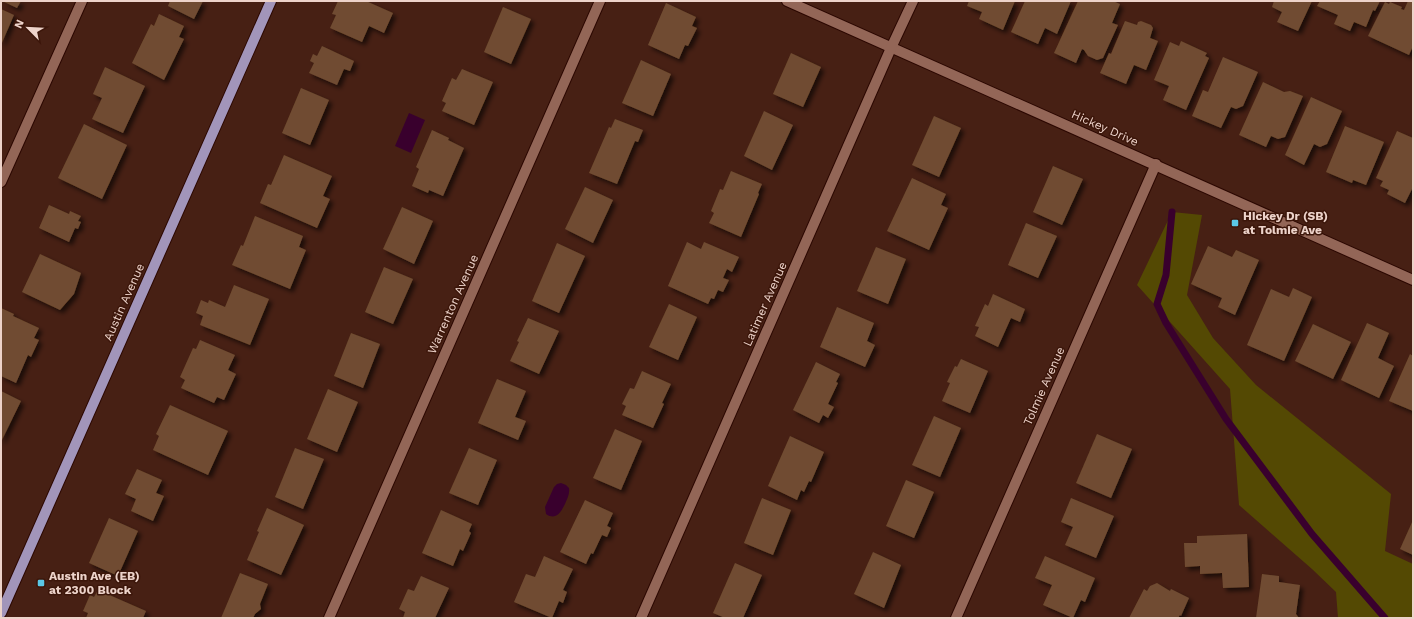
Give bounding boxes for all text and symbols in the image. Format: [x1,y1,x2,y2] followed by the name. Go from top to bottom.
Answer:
[8,8,48,48] north arrow
[12,18,27,31] text: N
[1069,107,1141,149] street label: Hickey Drive
[1243,209,1328,237] place label: Hickey Dr (SB) at Tolmie Ave
[1230,218,1240,228] marker: Hickey Dr (SB) at Tolmie Ave
[425,252,481,356] street label: Warrenton Avenue
[740,260,790,348] street label: Latimer Avenue
[101,261,147,343] street label: Austin Avenue
[1020,345,1068,427] street label: Tolmie Avenue
[49,569,140,597] place label: Austin Ave (EB) at 2300 Block
[36,578,46,588] marker: Austin Ave (EB) at 2300 Block

